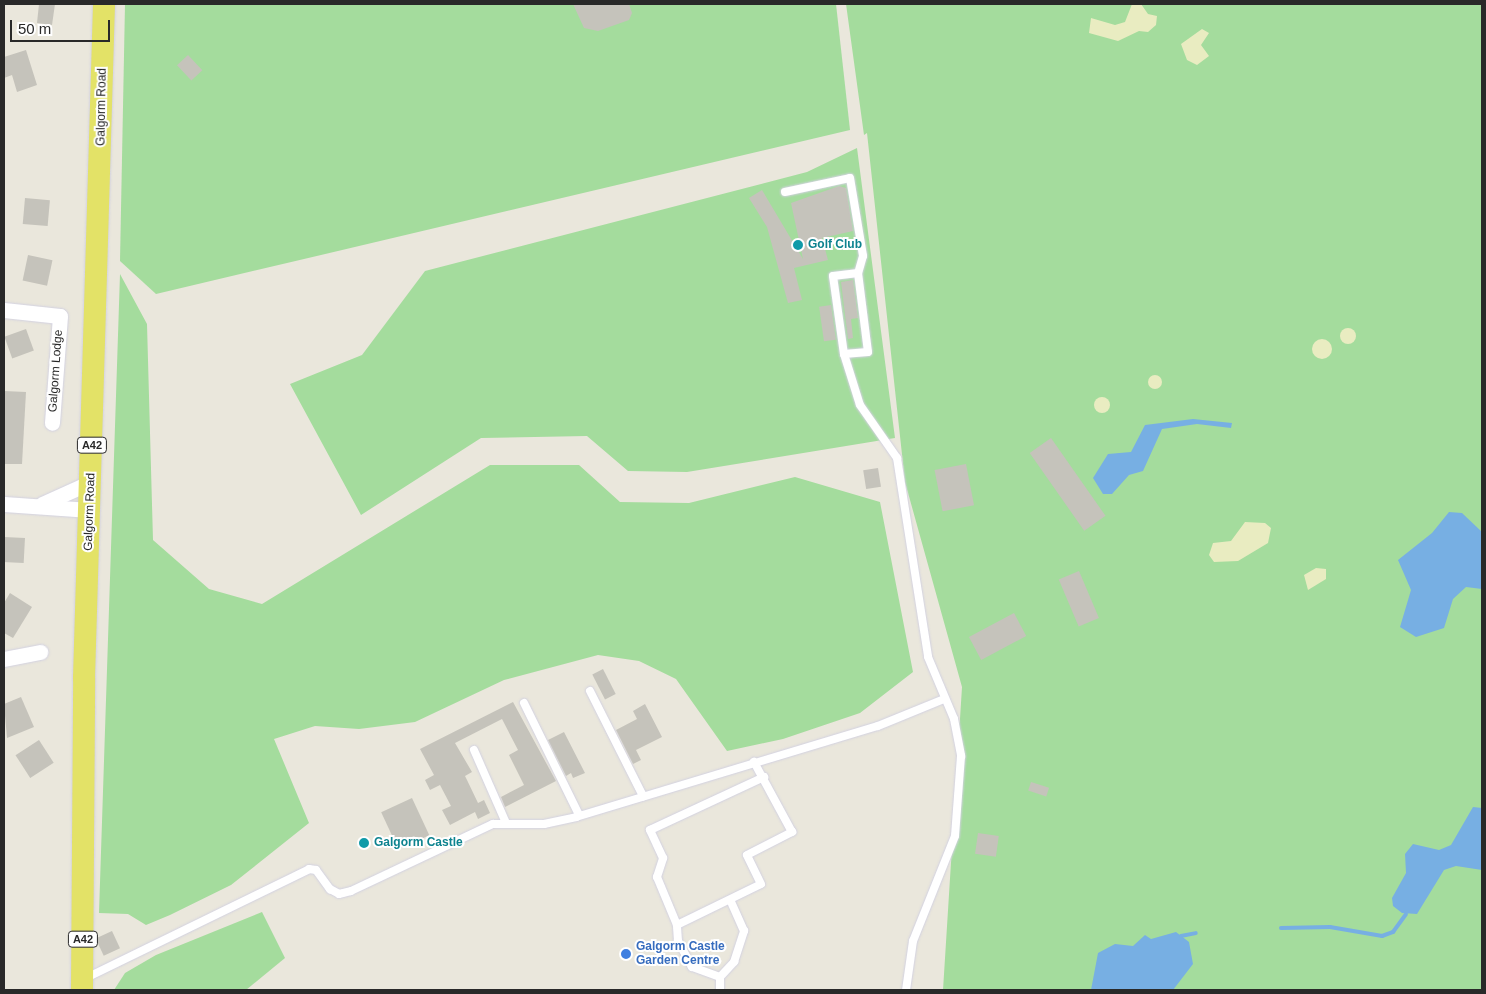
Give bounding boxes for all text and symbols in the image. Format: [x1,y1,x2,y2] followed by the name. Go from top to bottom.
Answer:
[12,10,112,42] scale bar
[18,20,51,37] text: 50 m
[94,68,110,146] street label: Galgorm Road
[808,238,862,252] place label: Golf Club
[792,239,804,251] marker: Golf Club
[46,329,66,413] street label: Galgorm Lodge
[76,436,108,454] road number: A42
[81,473,99,551] street label: Galgorm Road
[374,836,463,850] place label: Galgorm Castle
[358,837,370,849] marker: Galgorm Castle
[67,931,99,948] road number: A42
[636,940,725,968] place label: Galgorm Castle Garden Centre
[620,948,632,960] marker: Galgorm Castle Garden Centre

